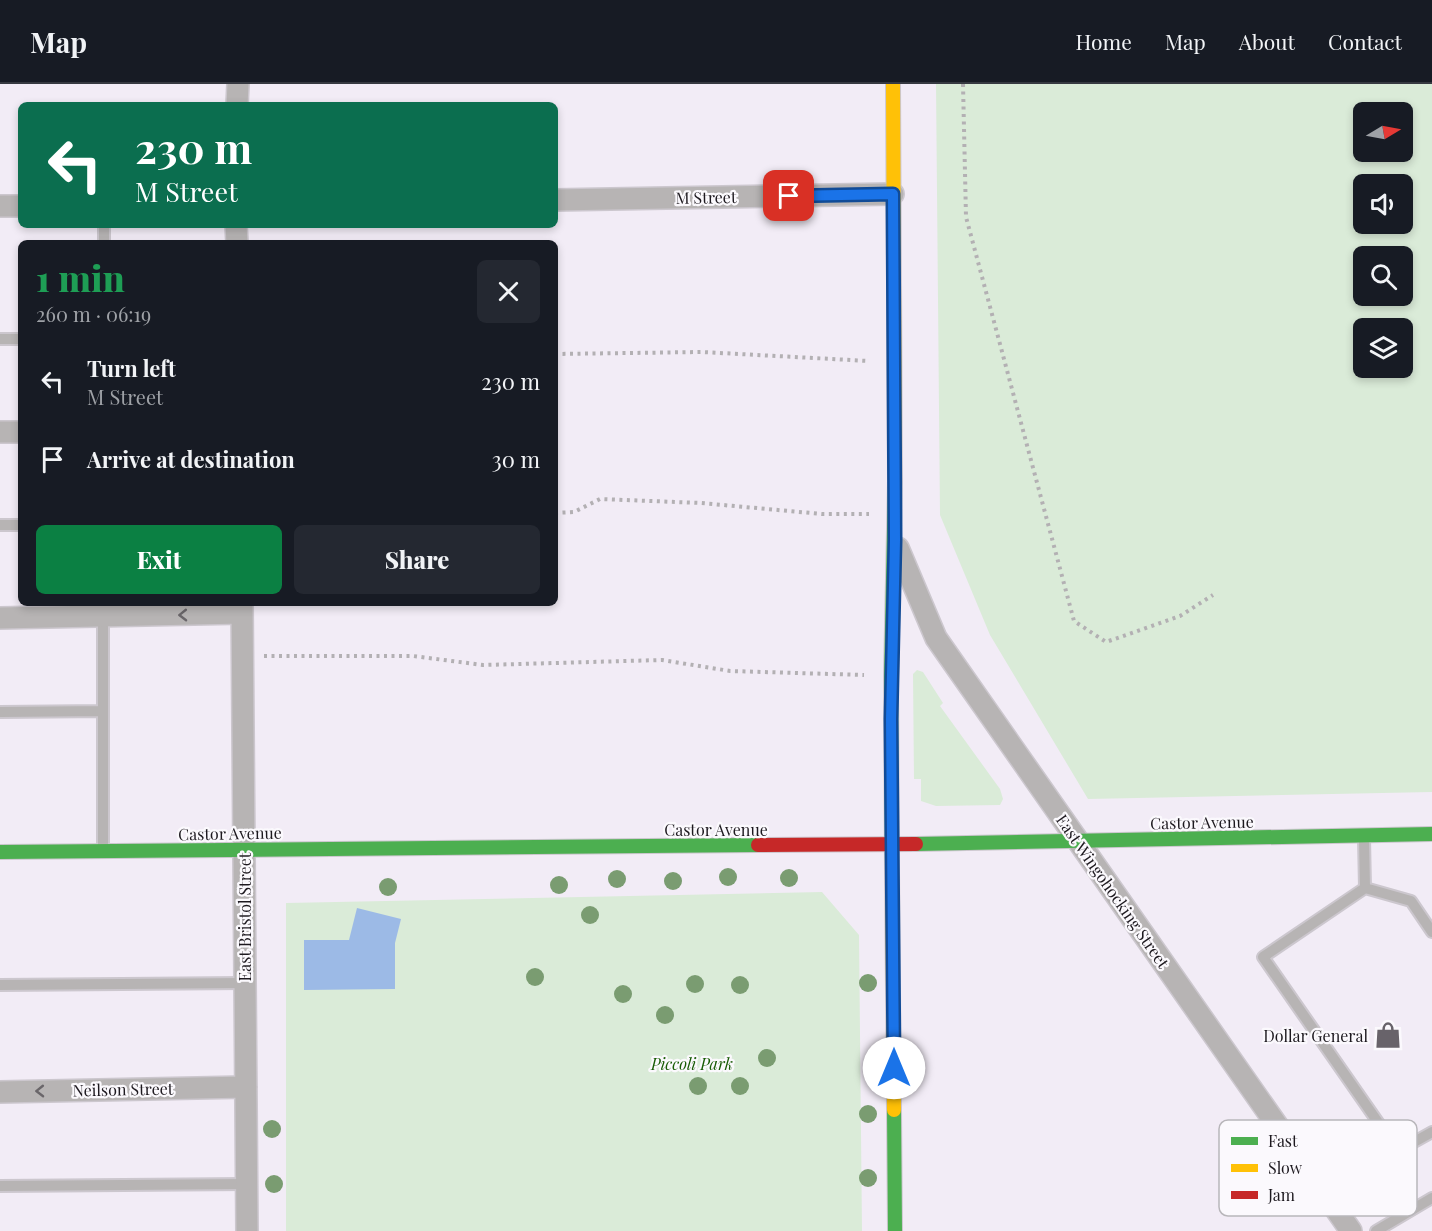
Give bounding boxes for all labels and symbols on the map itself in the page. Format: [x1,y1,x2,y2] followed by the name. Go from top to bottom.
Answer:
[1353,102,1413,162] north arrow
[763,170,814,221] pin
[675,186,737,208] street label: M Street
[179,608,188,621] one-way arrow
[1052,810,1174,972] street label: East Wingohocking Street
[1150,811,1254,833] street label: Castor Avenue
[664,819,768,840] street label: Castor Avenue
[178,822,282,844] street label: Castor Avenue
[234,852,255,981] street label: East Bristol Street
[1373,1020,1403,1050] shop icon: Dollar General
[1263,1025,1368,1046] place label: Dollar General
[862,1036,926,1100] position arrow
[650,1053,733,1074] park label: Piccoli Park
[72,1078,174,1100] street label: Neilson Street
[36,1085,45,1097] one-way arrow
[1219,1120,1417,1216] legend
[1268,1130,1298,1151] text: Fast
[1268,1157,1303,1178] text: Slow
[1267,1184,1295,1205] text: Jam

